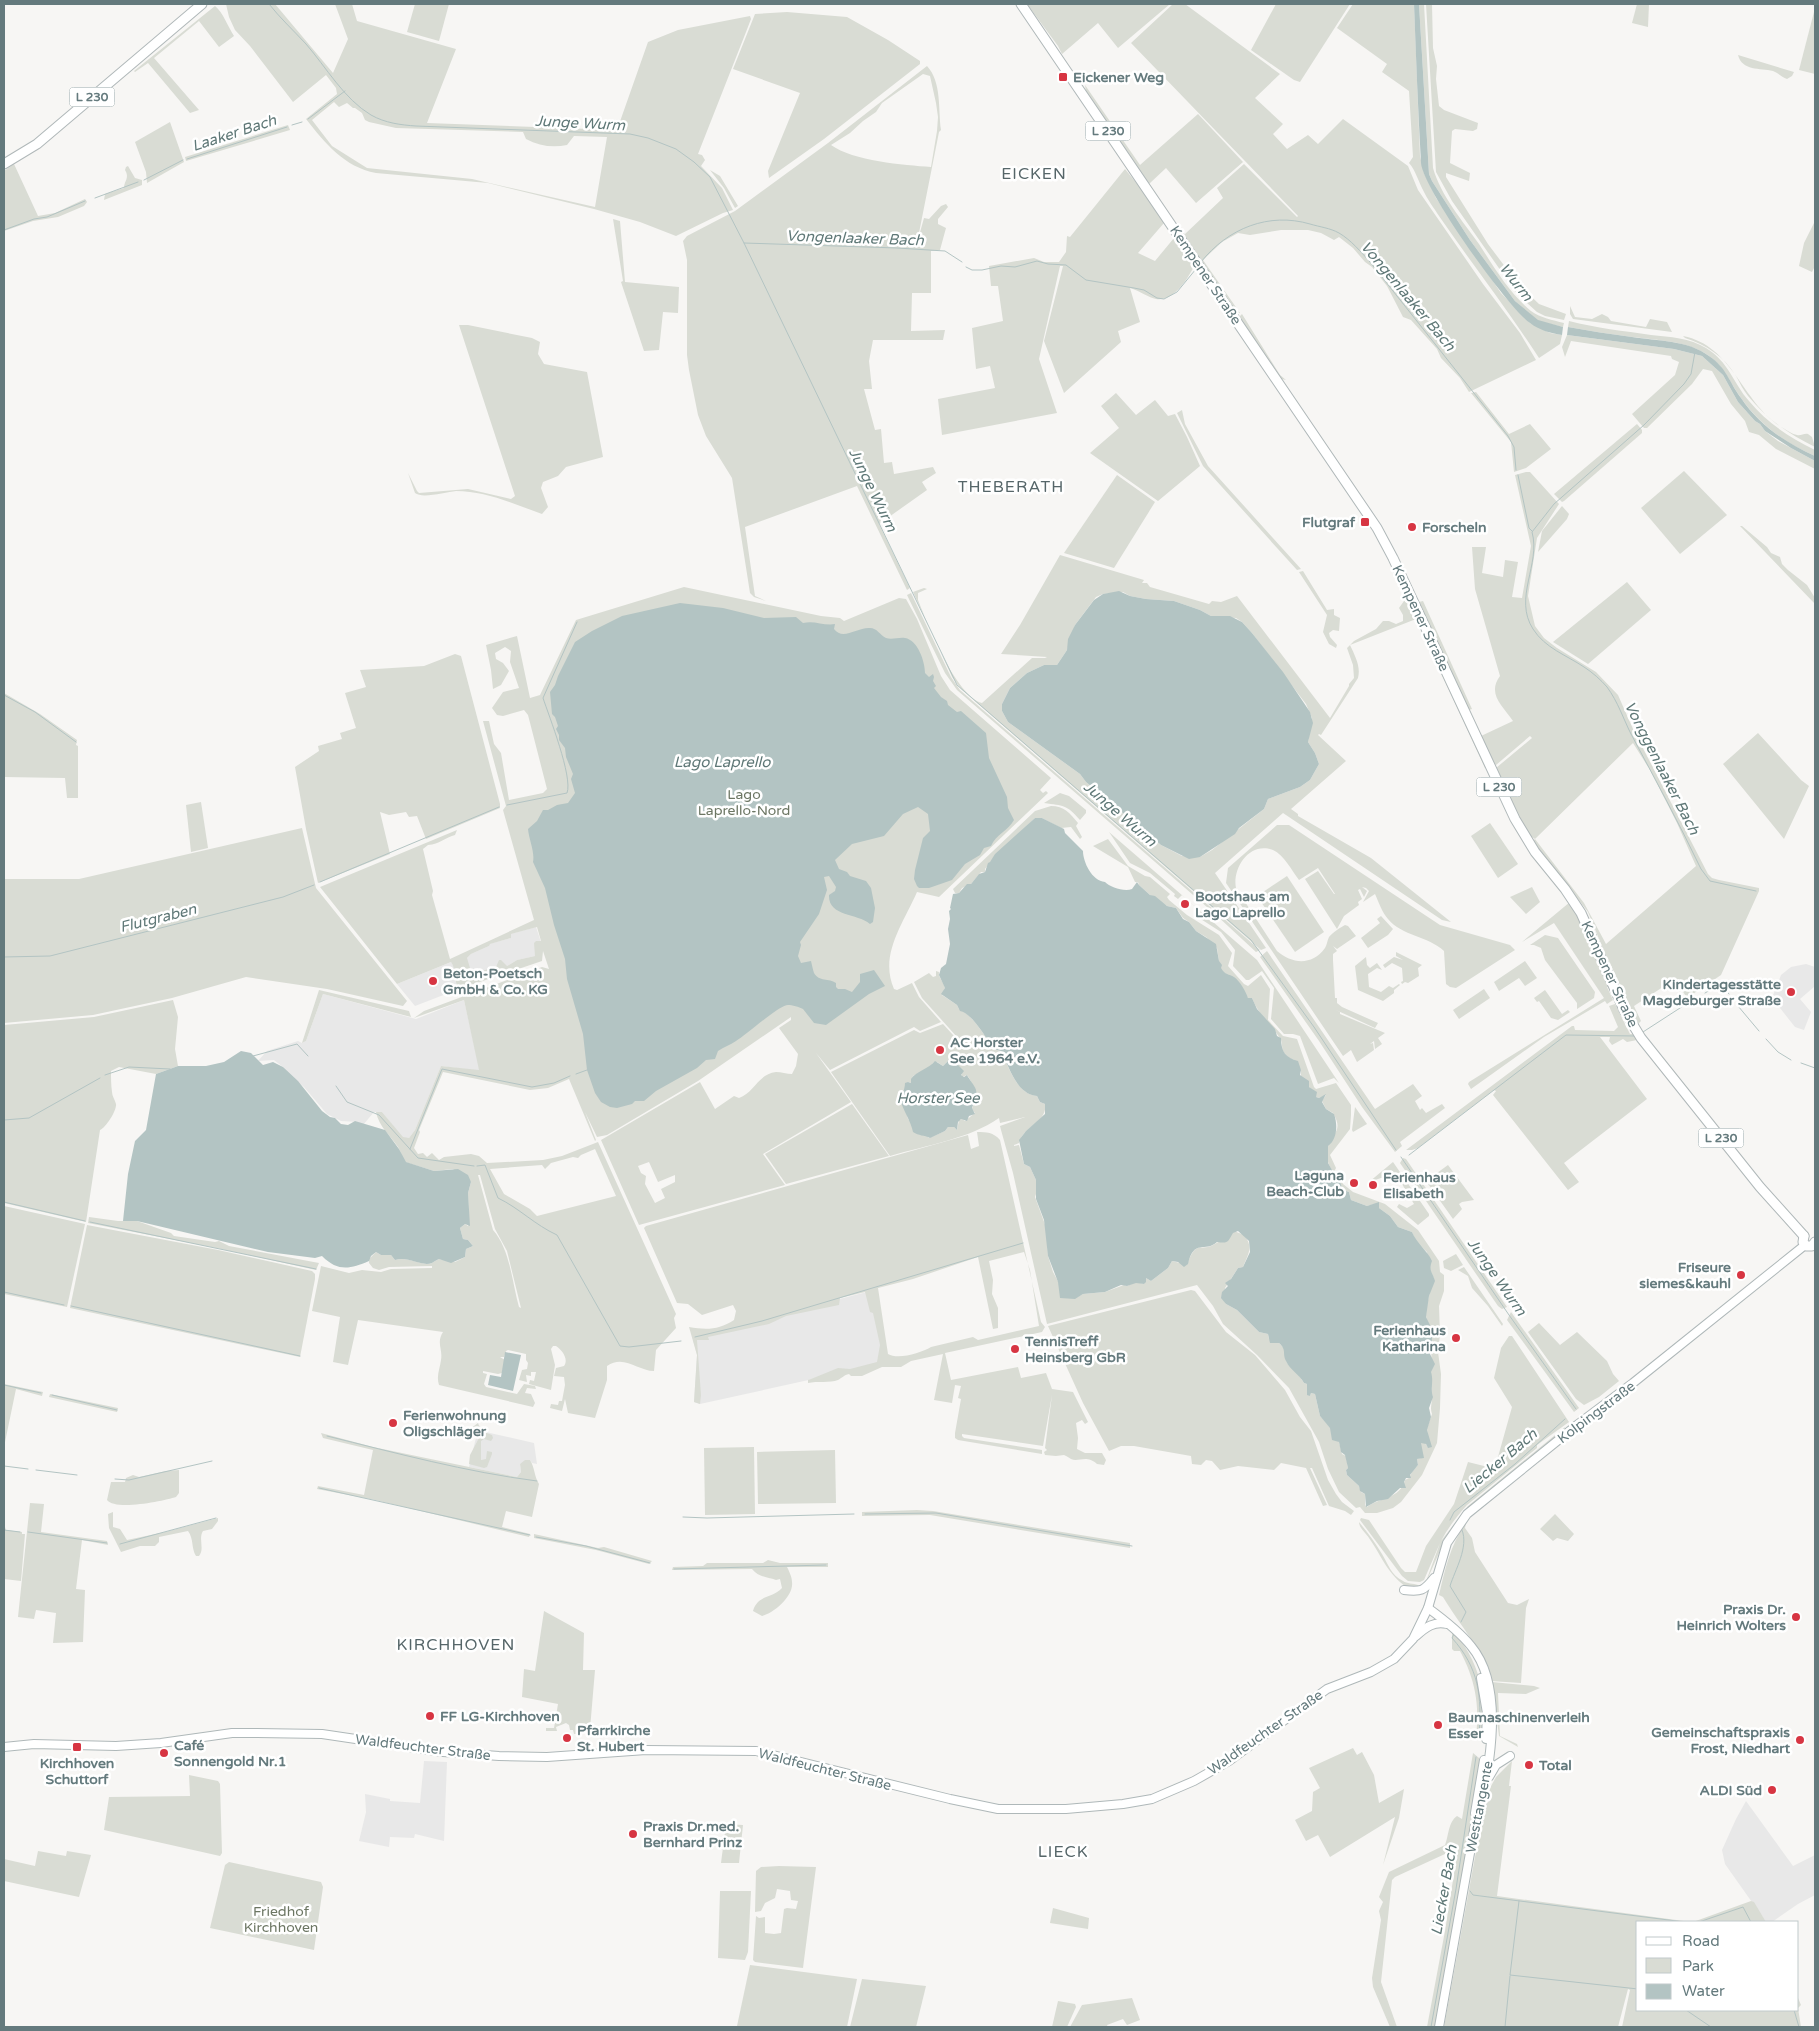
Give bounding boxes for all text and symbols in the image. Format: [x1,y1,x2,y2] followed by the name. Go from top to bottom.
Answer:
[1073,69,1164,86] place label: Eickener Weg
[1057,71,1069,83] marker: Eickener Weg
[70,88,114,106] road number: L 230
[190,111,279,155] water label: Laaker Bach
[534,112,627,134] water label: Junge Wurm
[1086,122,1130,140] road number: L 230
[1001,164,1067,184] district label: EICKEN
[1166,223,1245,328] street label: Kempener Straße
[786,227,925,249] water label: Vongenlaaker Bach
[1357,237,1460,355] water label: Vongenlaaker Bach
[1496,259,1537,306] water label: Wurm
[845,445,901,536] water label: Junge Wurm
[958,477,1064,497] district label: THEBERATH
[1302,514,1356,531] place label: Flutgraf
[1359,516,1371,528] marker: Flutgraf
[1422,519,1486,536] place label: Forscheln
[1406,521,1418,533] marker: Forscheln
[1388,562,1453,674] street label: Kempener Straße
[1621,698,1704,838] water label: Vonggenlaaker Bach
[674,753,771,771] water label: Lago Laprello
[1080,778,1161,851] water label: Junge Wurm
[1476,778,1522,796] road number: L 230
[698,786,790,819] park label: Lago Laprello-Nord
[1195,888,1290,921] place label: Bootshaus am Lago Laprello
[1179,898,1191,910] marker: Bootshaus am Lago Laprello
[118,900,199,936] water label: Flutgraben
[1577,918,1642,1030] street label: Kempener Straße
[443,965,548,998] place label: Beton-Poetsch GmbH & Co. KG
[427,975,439,987] marker: Beton-Poetsch GmbH & Co. KG
[1642,976,1781,1009] place label: Kindertagesstätte Magdeburger Straße
[1785,986,1797,998] marker: Kindertagesstätte Magdeburger Straße
[950,1034,1040,1067] place label: AC Horster See 1964 e.V.
[934,1044,946,1056] marker: AC Horster See 1964 e.V.
[896,1089,981,1107] water label: Horster See
[1698,1128,1744,1148] road number: L 230
[1266,1167,1344,1200] place label: Laguna Beach-Club
[1383,1169,1456,1202] place label: Ferienhaus Elisabeth
[1348,1177,1360,1189] marker: Laguna Beach-Club
[1367,1179,1379,1191] marker: Ferienhaus Elisabeth
[1464,1235,1531,1320] water label: Junge Wurm
[1639,1259,1731,1292] place label: Friseure siemes&kauhl
[1735,1269,1747,1281] marker: Friseure siemes&kauhl
[1373,1322,1446,1355] place label: Ferienhaus Katharina
[1450,1332,1462,1344] marker: Ferienhaus Katharina
[1024,1333,1126,1366] place label: TennisTreff Heinsberg GbR
[1009,1343,1021,1355] marker: TennisTreff Heinsberg GbR
[1554,1378,1639,1447] street label: Kolpingstraße
[403,1407,507,1440] place label: Ferienwohnung Oligschläger
[387,1417,399,1429] marker: Ferienwohnung Oligschläger
[1459,1424,1541,1497] water label: Liecker Bach
[1676,1601,1786,1634] place label: Praxis Dr. Heinrich Wolters
[1790,1611,1802,1623] marker: Praxis Dr. Heinrich Wolters
[397,1635,515,1655] district label: KIRCHHOVEN
[1205,1686,1326,1779] street label: Waldfeuchter Straße
[440,1708,560,1725] place label: FF LG-Kirchhoven
[1448,1709,1590,1742] place label: Baumaschinenverleih Esser
[424,1710,436,1722] marker: FF LG-Kirchhoven
[1432,1719,1444,1731] marker: Baumaschinenverleih Esser
[577,1722,650,1755] place label: Pfarrkirche St. Hubert
[1651,1724,1791,1757] place label: Gemeinschaftspraxis Frost, Niedhart
[354,1731,492,1764] street label: Waldfeuchter Straße
[561,1732,573,1744] marker: Pfarrkirche St. Hubert
[1794,1734,1806,1746] marker: Gemeinschaftspraxis Frost, Niedhart
[174,1737,286,1770] place label: Café Sonnengold Nr.1
[71,1741,83,1753] marker: Kirchhoven Schuttorf
[757,1745,893,1794] street label: Waldfeuchter Straße
[158,1747,170,1759] marker: Café Sonnengold Nr.1
[40,1755,114,1788] place label: Kirchhoven Schuttorf
[1538,1757,1572,1774] place label: Total
[1523,1759,1535,1771] marker: Total
[1462,1760,1497,1855] street label: Westtangente
[1699,1782,1762,1799] place label: ALDI Süd
[1766,1784,1778,1796] marker: ALDI Süd
[643,1818,742,1851] place label: Praxis Dr.med. Bernhard Prinz
[627,1828,639,1840] marker: Praxis Dr.med. Bernhard Prinz
[1038,1842,1088,1862] district label: LIECK
[1427,1843,1461,1936] water label: Liecker Bach
[244,1903,318,1936] park label: Friedhof Kirchhoven
[1636,1921,1799,2011] legend
[1682,1932,1720,1950] text: Road
[1682,1957,1714,1975] text: Park
[1682,1982,1725,2000] text: Water

